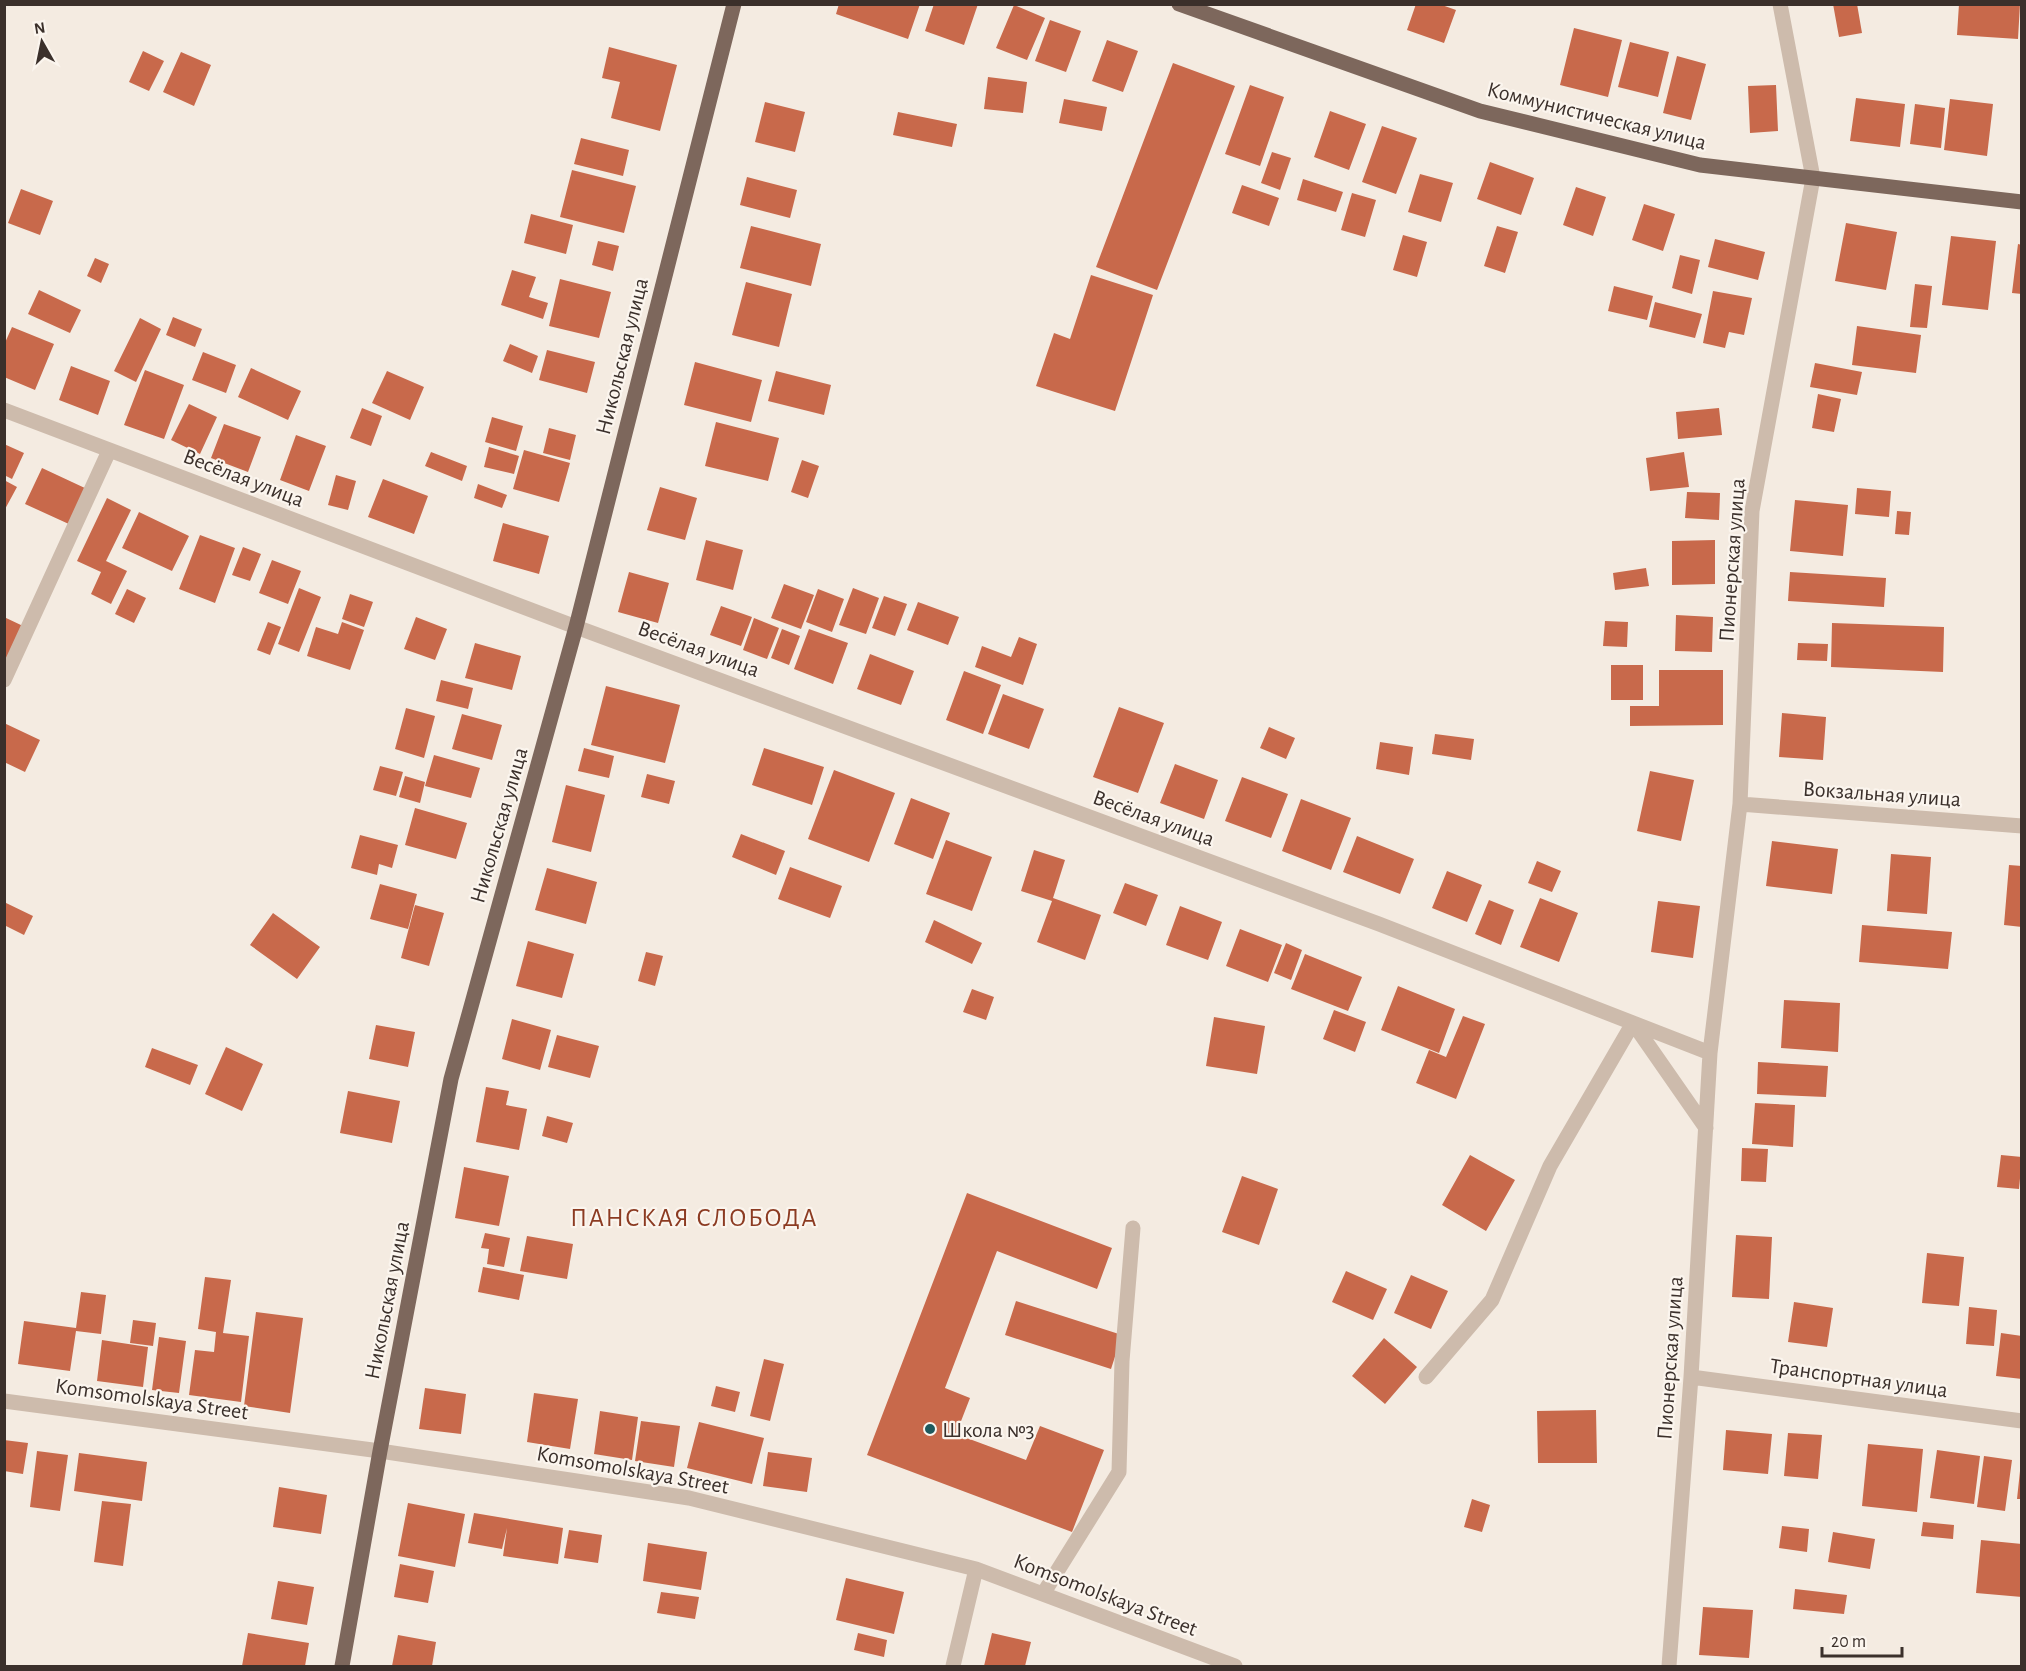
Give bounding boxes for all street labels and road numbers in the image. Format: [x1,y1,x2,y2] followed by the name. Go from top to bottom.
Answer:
[1485,78,1709,154] street label: Коммунистическая улица
[592,276,652,437] street label: Никольская улица
[180,445,307,511] street label: Весёлая улица
[1715,478,1749,643] street label: Пионерская улица
[635,617,762,681] street label: Весёлая улица
[466,745,532,906] street label: Никольская улица
[1802,777,1962,811] street label: Вокзальная улица
[1090,786,1217,850] street label: Весёлая улица
[361,1219,413,1381] street label: Никольская улица
[1653,1276,1687,1441] street label: Пионерская улица
[1769,1355,1949,1401] street label: Транспортная улица
[54,1375,250,1423] street label: Komsomolskaya Street
[535,1442,731,1498] street label: Komsomolskaya Street
[1011,1550,1200,1640] street label: Komsomolskaya Street

